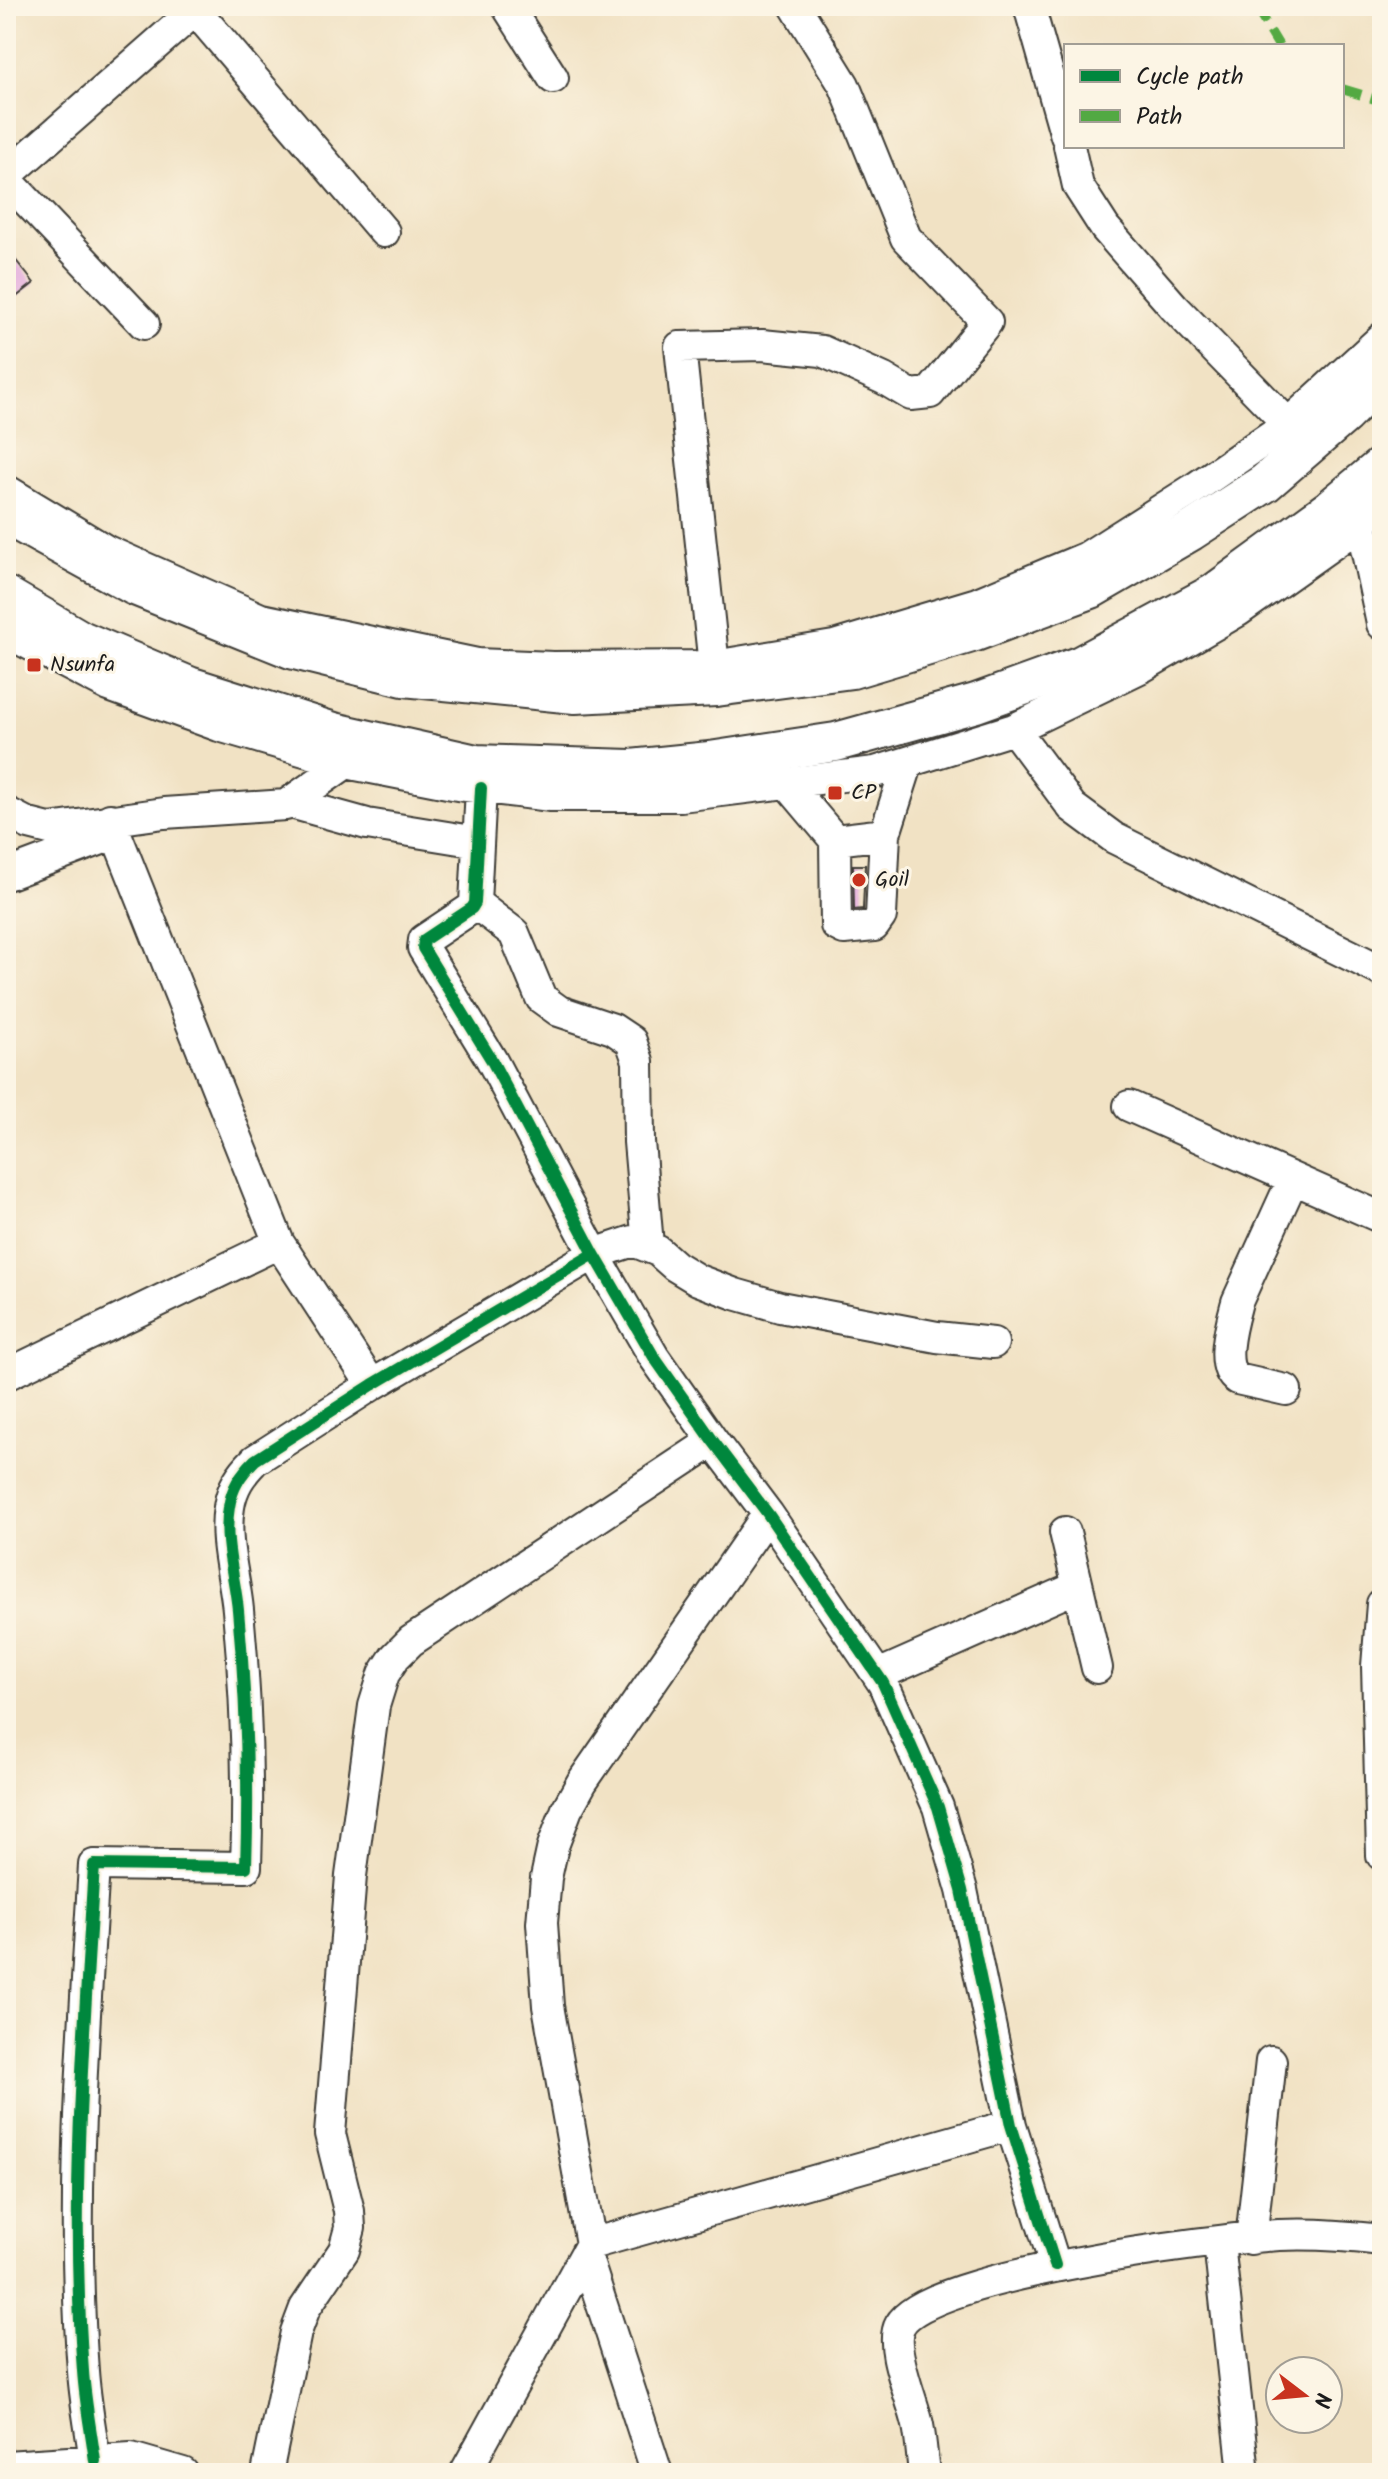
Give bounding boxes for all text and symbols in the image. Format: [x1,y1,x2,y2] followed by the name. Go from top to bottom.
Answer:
[1064,44,1344,148] legend
[1136,58,1244,97] text: Cycle path
[1136,98,1182,137] text: Path
[50,648,115,683] place label: Nsunfa
[25,656,43,674] marker: Nsunfa
[851,776,877,811] place label: CP
[826,784,844,802] marker: CP
[875,863,910,898] place label: Goil
[850,871,868,889] marker: Goil
[1264,2355,1344,2435] north arrow
[1302,2388,1340,2411] text: N

